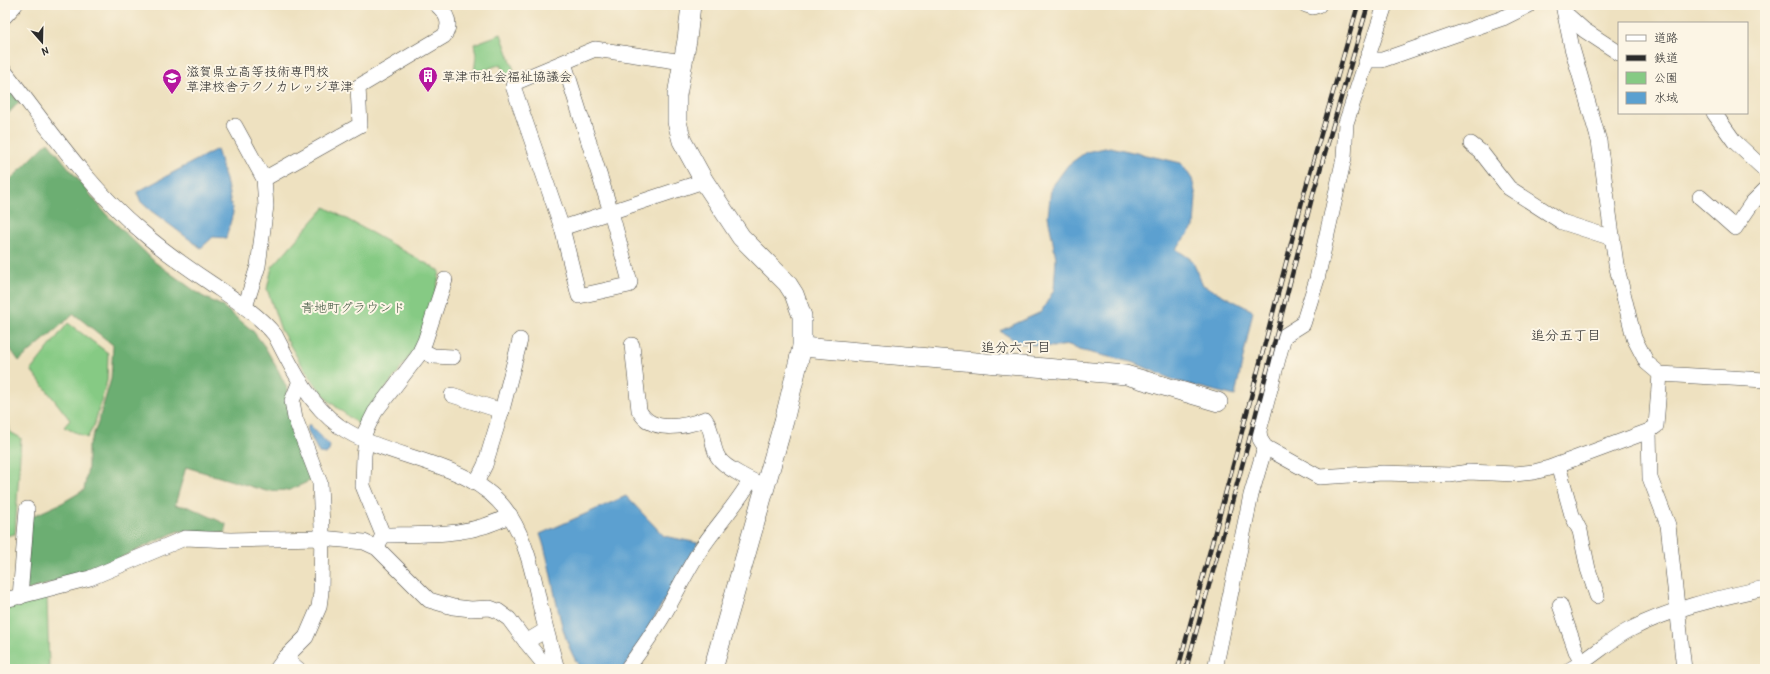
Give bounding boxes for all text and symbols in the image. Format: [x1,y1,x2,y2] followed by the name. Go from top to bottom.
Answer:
[22,22,62,62] north arrow
[1618,22,1748,114] legend
[1654,29,1678,46] text: 道路
[40,44,51,59] text: N
[1654,49,1678,66] text: 鉄道
[186,62,353,95] place label: 滋賀県立高等技術専門校 草津校舎テクノカレッジ草津
[417,65,439,93] building icon: 草津市社会福祉協議会
[161,67,183,95] school or university icon: 滋賀県立高等技術専門校 草津校舎テクノカレッジ草津
[442,67,572,85] place label: 草津市社会福祉協議会
[1654,69,1678,86] text: 公園
[1654,89,1678,106] text: 水域
[301,298,405,316] park label: 青地町グラウンド
[1531,325,1601,344] district label: 追分五丁目
[981,337,1051,356] district label: 追分六丁目

